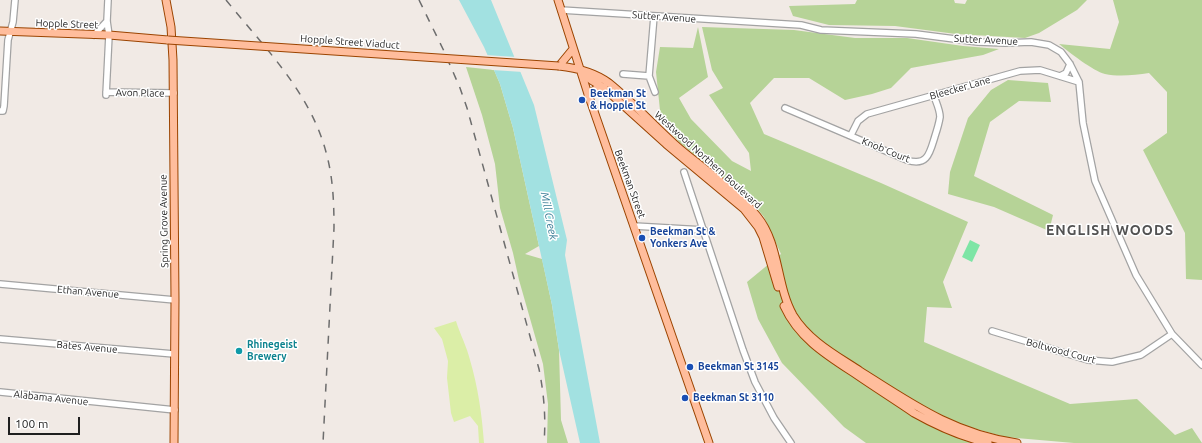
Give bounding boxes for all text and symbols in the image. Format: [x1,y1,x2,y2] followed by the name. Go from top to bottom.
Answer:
[632,9,696,25] street label: Sutter Avenue
[35,17,99,31] street label: Hopple Street
[954,32,1018,48] street label: Sutter Avenue
[300,33,400,51] street label: Hopple Street Viaduct
[928,74,992,102] street label: Bleecker Lane
[115,87,165,99] street label: Avon Place
[590,88,646,112] place label: Beekman St & Hopple St
[577,95,587,105] marker: Beekman St & Hopple St
[652,109,764,211] street label: Westwood Northern Boulevard
[860,135,912,165] street label: Knob Court
[612,148,648,220] street label: Beekman Street
[157,174,171,268] street label: Spring Grove Avenue
[538,191,560,241] water label: Mill Creek
[1046,222,1174,238] district label: ENGLISH WOODS
[650,226,715,250] place label: Beekman St & Yonkers Ave
[637,233,647,243] marker: Beekman St & Yonkers Ave
[57,283,119,301] street label: Ethan Avenue
[1025,336,1097,366] street label: Boltwood Court
[56,338,118,356] street label: Bates Avenue
[247,339,297,362] place label: Rhinegeist Brewery
[234,346,244,356] marker: Rhinegeist Brewery
[698,361,779,373] place label: Beekman St 3145
[685,362,695,372] marker: Beekman St 3145
[13,388,89,408] street label: Alabama Avenue
[693,392,774,404] place label: Beekman St 3110
[680,393,690,403] marker: Beekman St 3110
[10,409,82,435] scale bar
[15,417,48,430] text: 100 m

